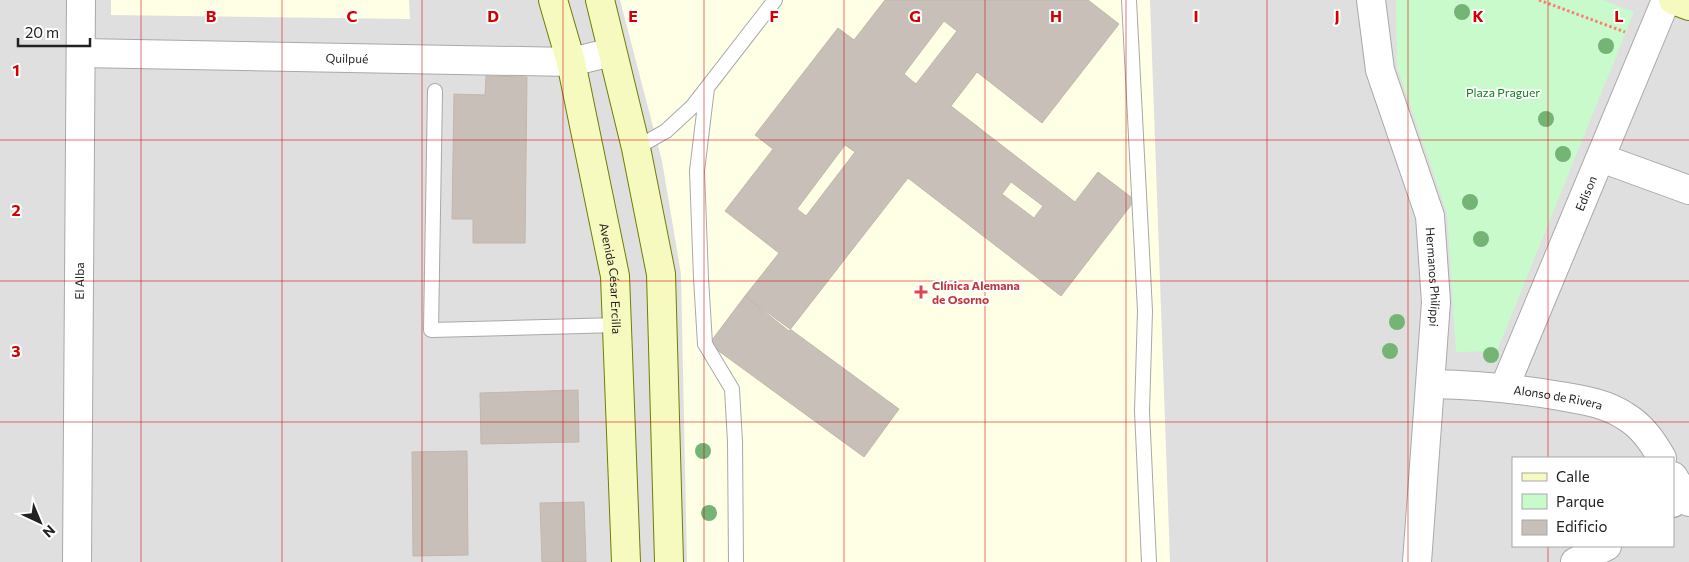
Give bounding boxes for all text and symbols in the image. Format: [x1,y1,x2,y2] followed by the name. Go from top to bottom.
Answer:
[206,6,217,25] text: B
[347,6,358,25] text: C
[487,6,499,25] text: D
[628,6,638,25] text: E
[769,6,779,25] text: F
[909,6,921,25] text: G
[1050,6,1062,25] text: H
[1193,6,1199,25] text: I
[1334,6,1340,25] text: J
[1472,6,1484,25] text: K
[1614,6,1624,25] text: L
[18,15,90,47] scale bar
[25,23,59,41] text: 20 m
[325,50,368,65] street label: Quilpué
[12,60,20,79] text: 1
[1466,85,1540,99] park label: Plaza Praguer
[1572,173,1599,213] street label: Edison
[11,200,21,219] text: 2
[597,222,624,334] street label: Avenida César Ercilla
[1424,227,1443,327] street label: Hermanos Philippi
[72,262,86,300] street label: El Alba
[932,278,1020,306] place label: Clínica Alemana de Osorno
[914,285,928,299] marker: Clínica Alemana de Osorno
[11,341,21,360] text: 3
[1513,382,1605,412] street label: Alonso de Rivera
[1512,457,1674,547] legend
[1556,467,1590,485] text: Calle
[1556,492,1604,510] text: Parque
[15,497,65,547] north arrow
[1556,517,1607,535] text: Edificio
[40,522,59,541] text: N

